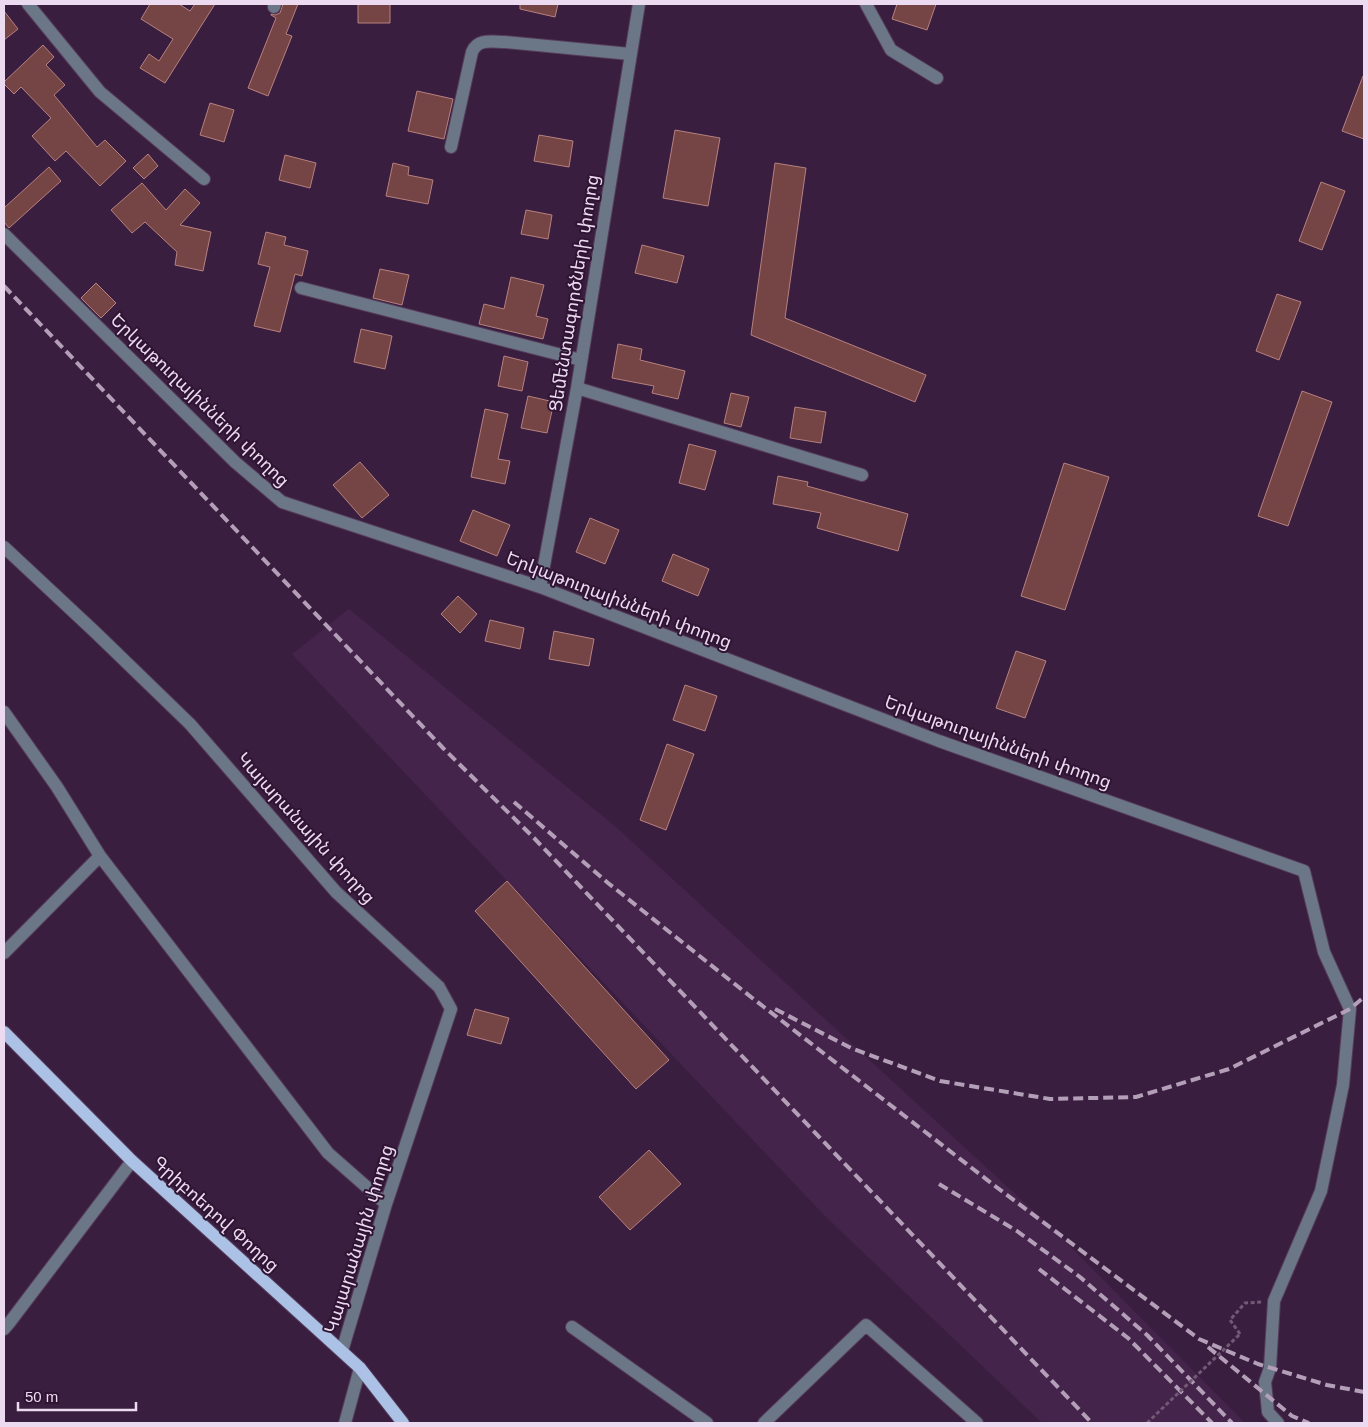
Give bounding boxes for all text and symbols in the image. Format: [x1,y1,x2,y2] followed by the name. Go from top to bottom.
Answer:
[545,173,603,413] street label: Ցեմենտագործների փողոց
[107,309,293,491] street label: Երկաթուղայինների փողոց
[503,548,735,652] street label: Երկաթուղայինների փողոց
[882,692,1114,792] street label: Երկաթուղայինների փողոց
[233,748,379,908] street label: Կայարանային փողոց
[321,1142,397,1336] street label: Կայարանային փողոց
[149,1152,283,1276] street label: Գրիբոեդով Փողոց
[18,1380,135,1412] scale bar
[25,1388,58,1405] text: 50 m

